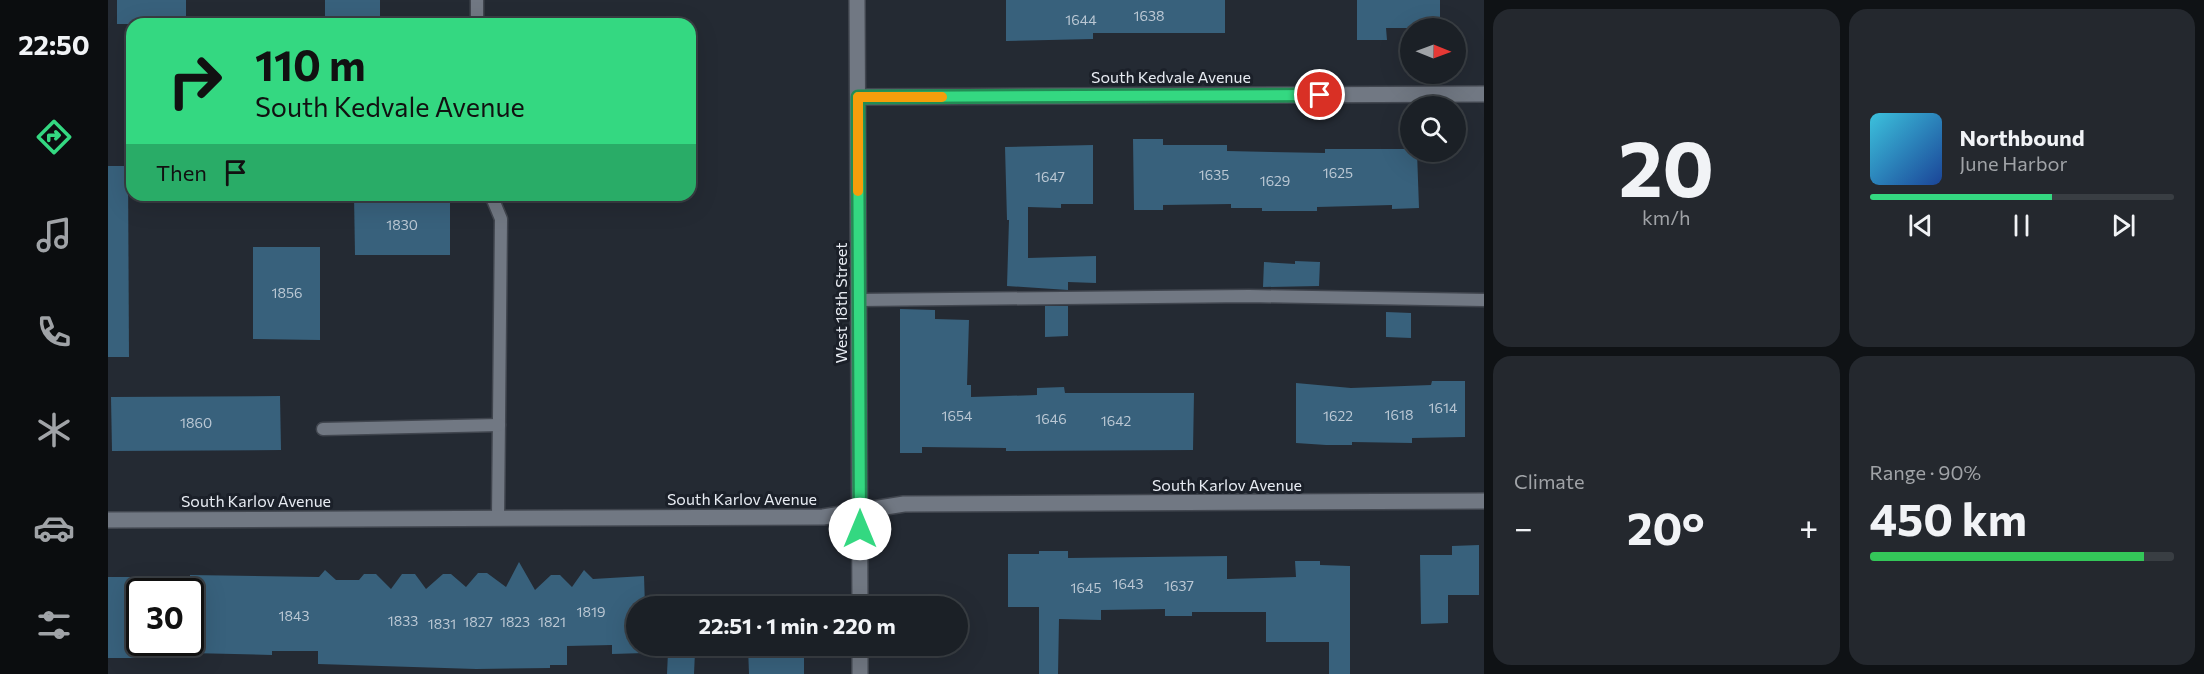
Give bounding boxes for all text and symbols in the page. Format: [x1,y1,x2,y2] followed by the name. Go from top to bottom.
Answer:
[1134,7,1164,24] house number: 1638
[1065,11,1097,28] house number: 1644
[1400,18,1466,84] north arrow
[1400,18,1466,162] map controls
[18,28,90,61] text: 22:50
[255,38,366,90] text: 110 m
[156,42,234,120] icon: right
[1091,67,1251,86] street label: South Kedvale Avenue
[1294,69,1345,120] pin
[1303,78,1336,111] icon: arrive
[255,90,525,123] text: South Kedvale Avenue
[1400,96,1466,162] button: search
[33,116,75,158] icon: directions
[1618,118,1714,213] text: 20
[1960,124,2085,151] text: Northbound
[1960,151,2068,175] text: June Harbor
[219,156,252,189] icon: arrive
[156,159,207,186] text: Then
[1323,164,1353,181] house number: 1625
[1199,166,1229,183] house number: 1635
[1035,168,1065,185] house number: 1647
[1260,172,1290,189] house number: 1629
[1642,205,1691,229] text: km/h
[1904,209,1937,242] icon: previous
[2005,209,2038,242] icon: pause
[2107,209,2140,242] icon: next
[33,214,75,256] icon: music
[386,216,418,233] house number: 1830
[831,242,850,364] street label: West 18th Street
[271,284,303,301] house number: 1856
[33,311,75,353] icon: phone
[1429,399,1458,416] house number: 1614
[1385,406,1413,423] house number: 1618
[942,407,973,424] house number: 1654
[1323,407,1353,424] house number: 1622
[33,409,75,451] icon: climate
[1035,410,1067,427] house number: 1646
[1101,412,1131,429] house number: 1642
[180,414,212,431] house number: 1860
[1870,460,1981,484] text: Range · 90%
[1514,469,1584,493] text: Climate
[1152,475,1302,494] street label: South Karlov Avenue
[667,489,817,508] street label: South Karlov Avenue
[1870,490,2027,545] text: 450 km
[181,491,331,510] street label: South Karlov Avenue
[828,497,892,561] position arrow
[1627,499,1705,554] text: 20°
[1514,506,1533,547] text: −
[1799,506,1819,547] text: +
[33,507,75,549] icon: car
[1113,575,1143,592] house number: 1643
[1164,577,1194,594] house number: 1637
[126,578,204,656] speed limit sign: 30
[1071,579,1101,596] house number: 1645
[577,603,605,620] house number: 1819
[33,604,75,646] icon: filters
[279,607,309,624] house number: 1843
[388,612,418,629] house number: 1833
[698,612,896,639] text: 22:51 · 1 min · 220 m
[463,613,493,630] house number: 1827
[500,613,530,630] house number: 1823
[538,613,566,630] house number: 1821
[428,615,456,632] house number: 1831

